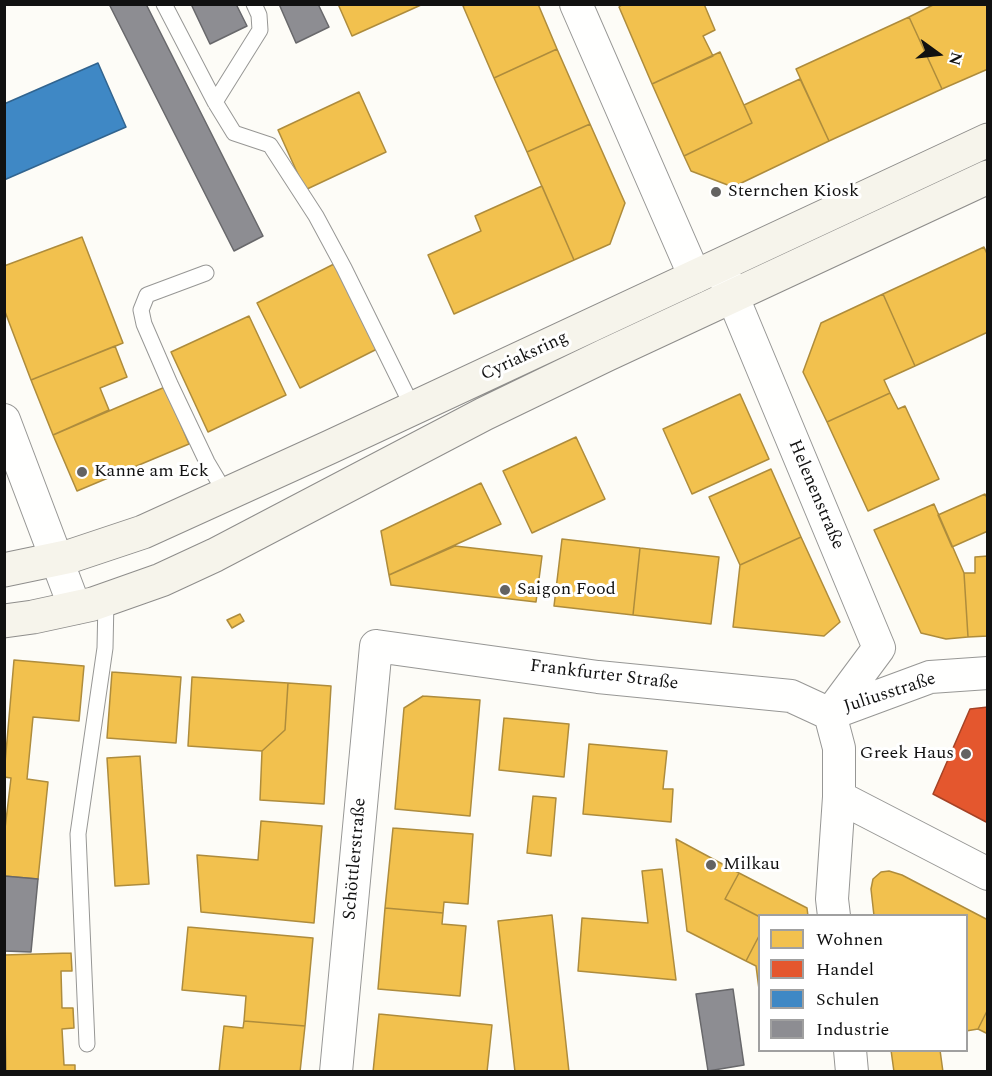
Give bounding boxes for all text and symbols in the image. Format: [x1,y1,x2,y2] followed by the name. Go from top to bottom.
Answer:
[908,24,968,84] north arrow
[942,49,969,68] text: N
[728,181,859,203] place label: Sternchen Kiosk
[709,185,723,199] marker: Sternchen Kiosk
[478,327,572,387] street label: Cyriaksring
[782,437,848,553] street label: Helenenstraße
[94,461,209,483] place label: Kanne am Eck
[75,465,89,479] marker: Kanne am Eck
[517,579,616,601] place label: Saigon Food
[498,583,512,597] marker: Saigon Food
[529,656,679,696] street label: Frankfurter Straße
[841,669,939,719] street label: Juliusstraße
[860,743,954,765] place label: Greek Haus
[959,747,973,761] marker: Greek Haus
[340,797,372,921] street label: Schöttlerstraße
[723,854,780,876] place label: Milkau
[704,858,718,872] marker: Milkau
[758,914,968,1052] legend
[816,926,883,953] text: Wohnen
[816,956,874,983] text: Handel
[816,986,880,1013] text: Schulen
[816,1016,889,1043] text: Industrie

